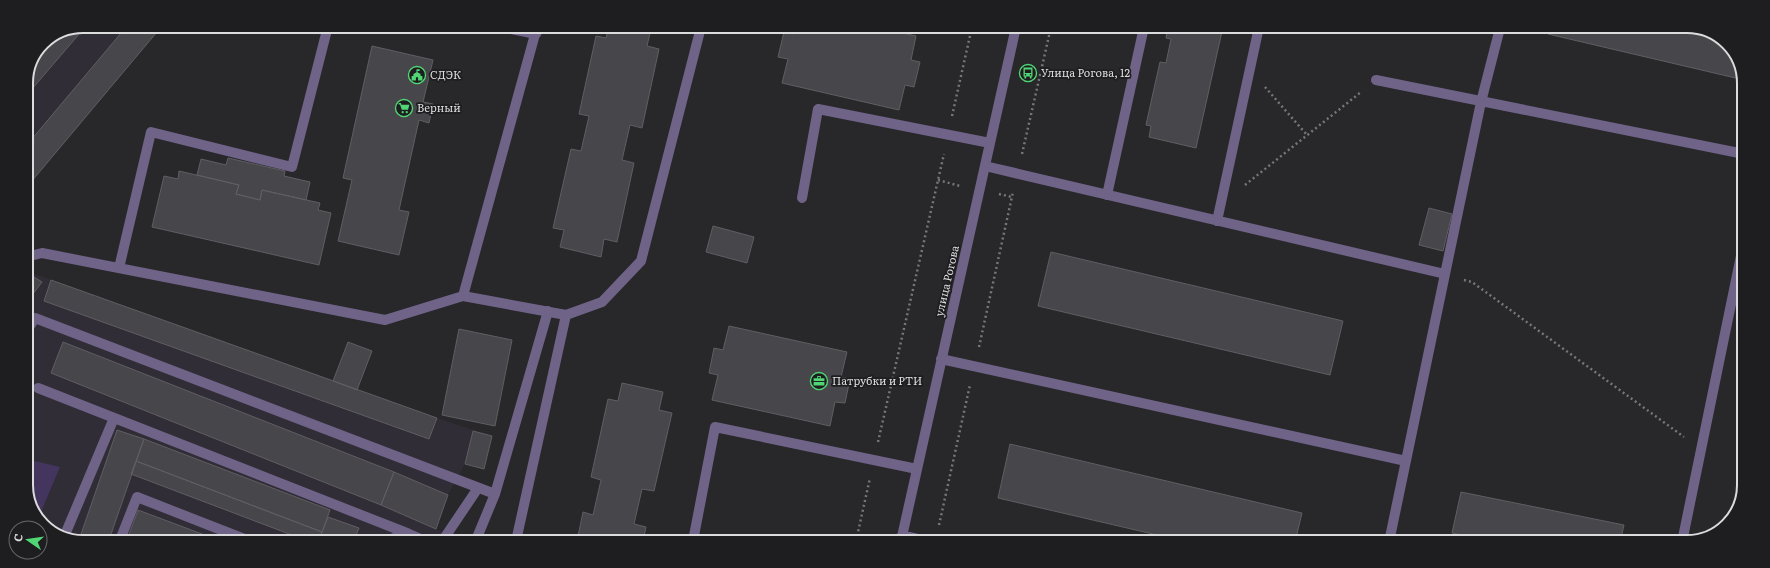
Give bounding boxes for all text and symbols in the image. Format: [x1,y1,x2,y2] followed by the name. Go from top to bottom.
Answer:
[1018,63,1038,83] bus stop icon: Улица Рогова, 12
[1041,64,1130,80] place label: Улица Рогова, 12
[407,65,427,85] public building icon: СДЭК
[430,66,461,82] place label: СДЭК
[394,98,414,118] supermarket icon: Верный
[417,99,461,115] place label: Верный
[930,243,962,318] street label: улица Рогова
[809,371,829,391] office icon: Патрубки и РТИ
[832,372,922,388] place label: Патрубки и РТИ
[8,520,48,560] north arrow
[9,532,26,543] text: С

